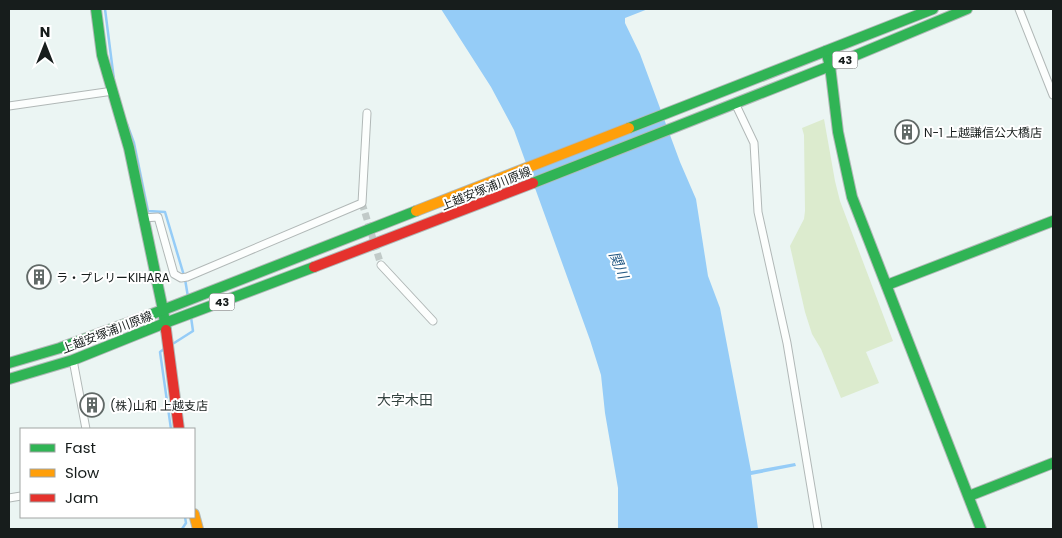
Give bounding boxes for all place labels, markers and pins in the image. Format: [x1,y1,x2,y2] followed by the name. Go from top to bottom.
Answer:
[894,119,920,145] building icon: N-1 上越謙信公大橋店
[924,124,1042,141] place label: N-1 上越謙信公大橋店
[26,264,52,290] building icon: ラ・プレリーKIHARA
[56,269,170,286] place label: ラ・プレリーKIHARA
[79,392,105,418] building icon: (株)山和 上越支店
[110,397,208,414] place label: (株)山和 上越支店

